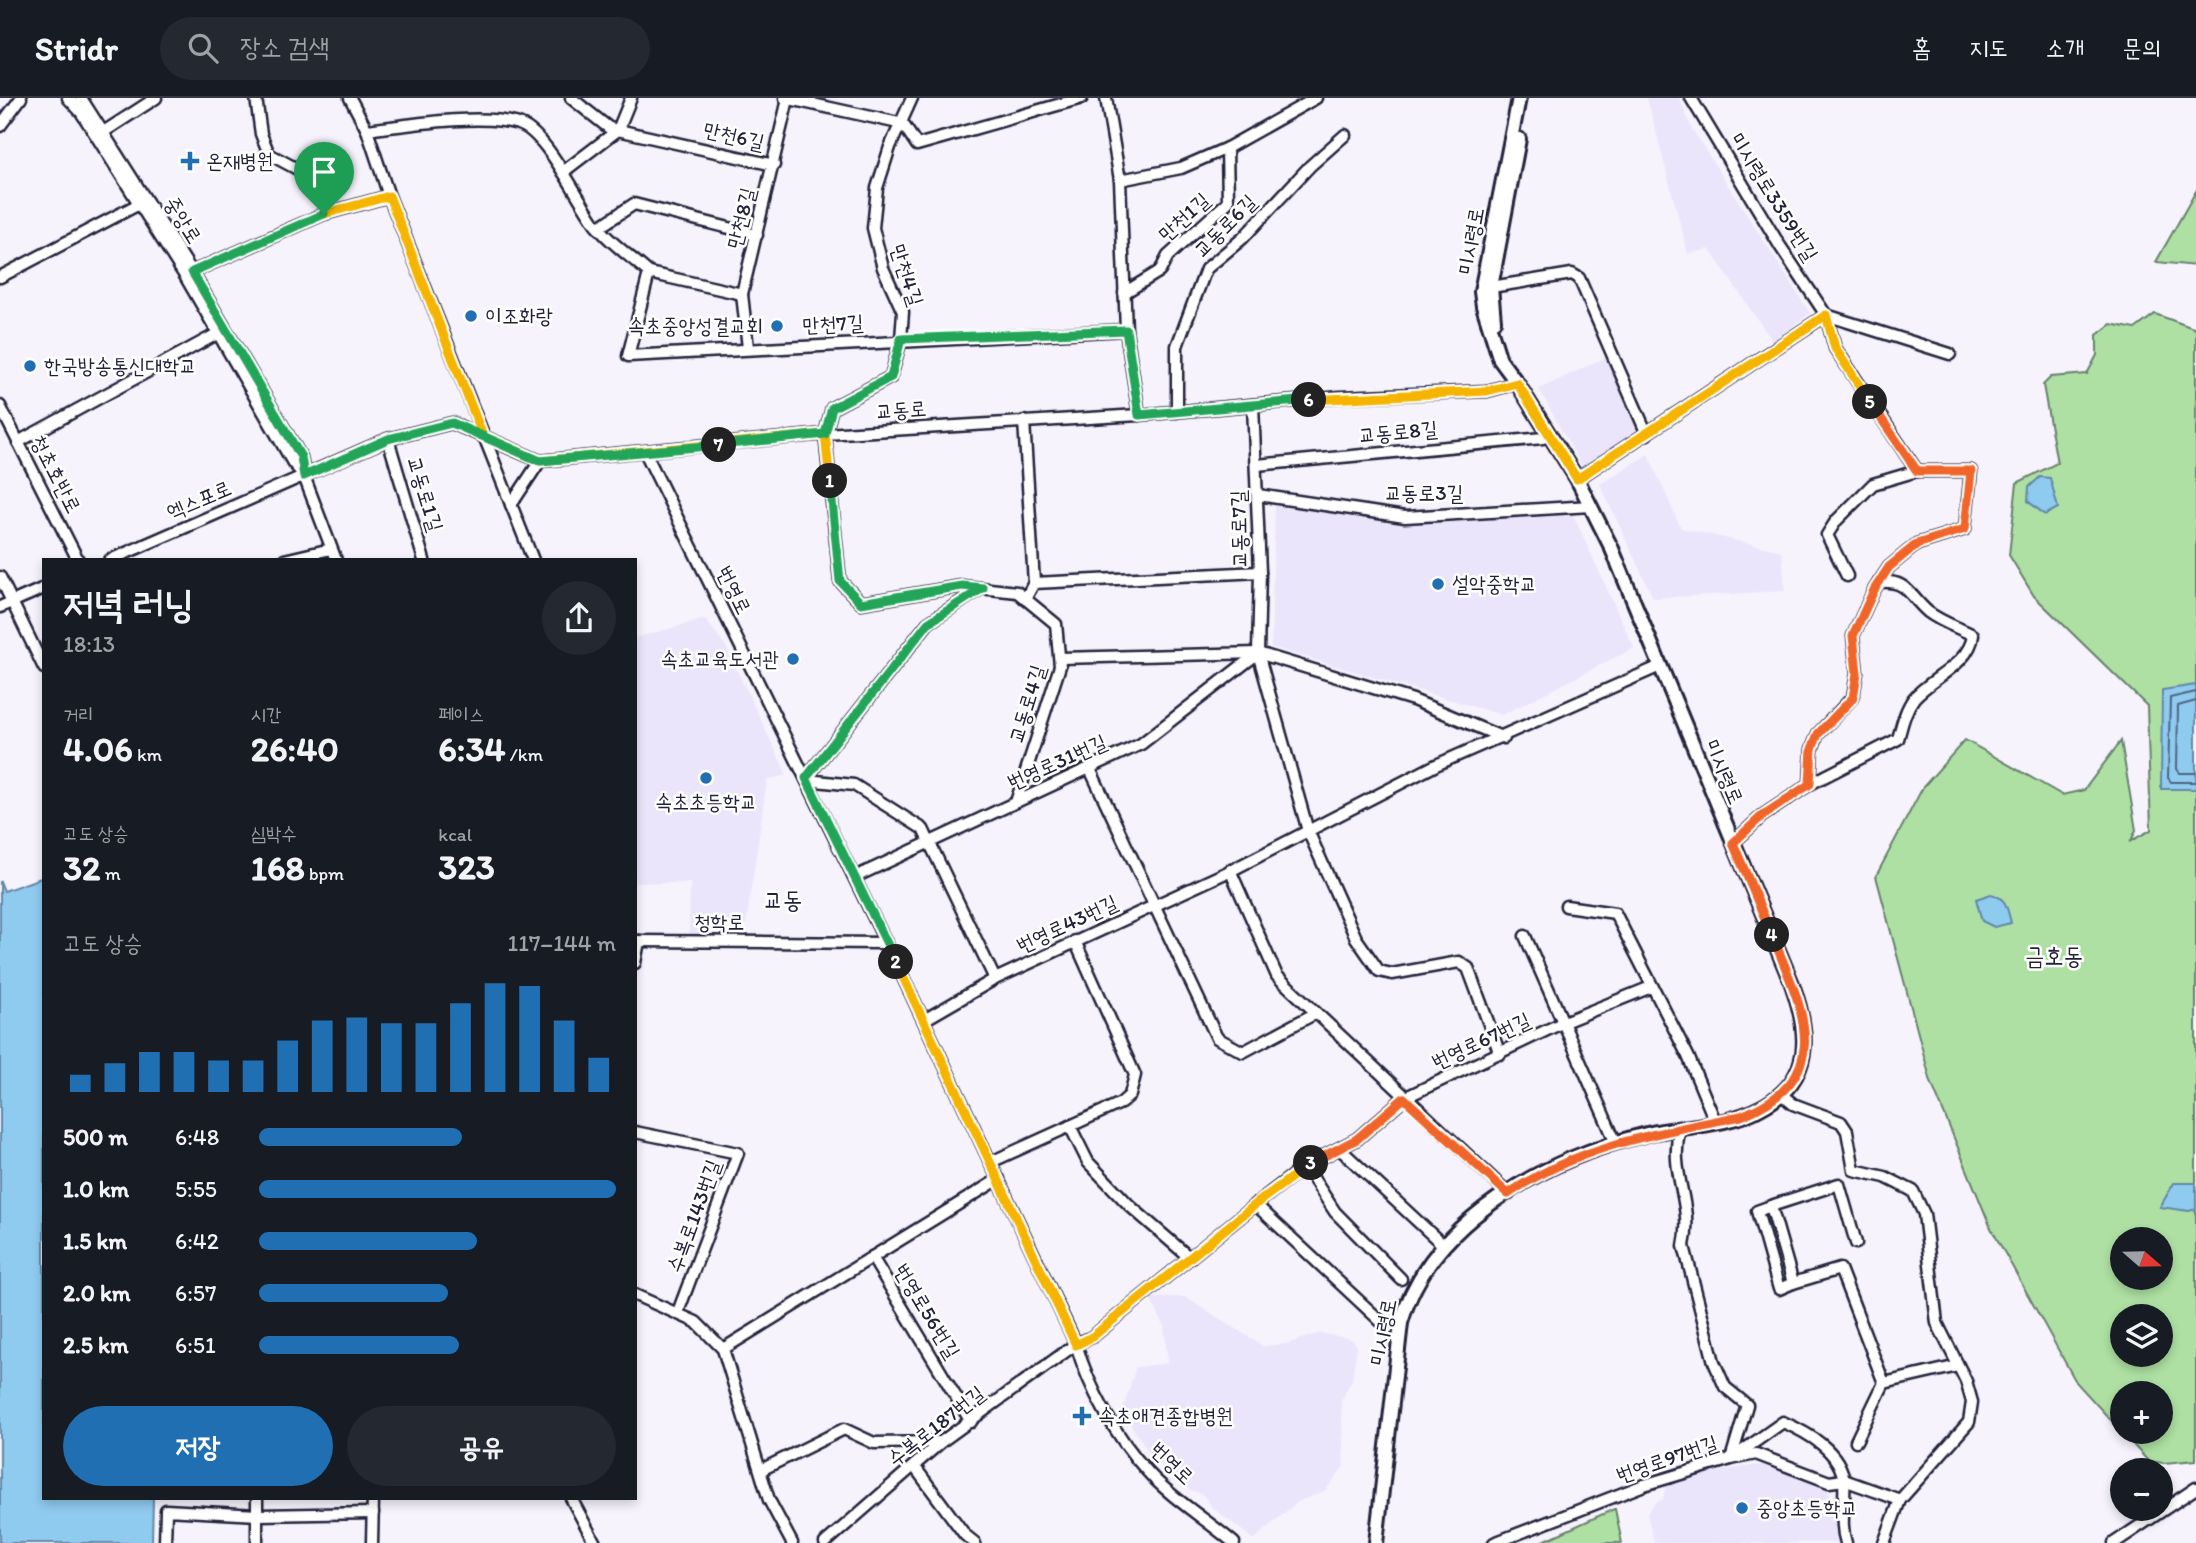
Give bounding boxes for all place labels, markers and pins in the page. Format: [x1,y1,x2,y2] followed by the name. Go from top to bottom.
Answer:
[294,142,354,214] pin
[206,148,274,173] place label: 온재병원
[180,151,200,171] marker: 온재병원
[485,303,553,328] place label: 이조화랑
[463,308,479,324] marker: 이조화랑
[628,313,763,338] place label: 속초중앙성결교회
[769,318,785,334] marker: 속초중앙성결교회
[44,353,196,378] place label: 한국방송통신대학교
[22,358,38,374] marker: 한국방송통신대학교
[1292,382,1326,418] pin: 6
[1853,384,1888,420] pin: 5
[702,428,736,462] pin: 7
[812,464,848,498] pin: 1
[1452,571,1537,596] place label: 설악중학교
[1430,576,1446,592] marker: 설악중학교
[661,646,779,671] place label: 속초교육도서관
[785,651,801,667] marker: 속초교육도서관
[698,770,714,786] marker: 속초초등학교
[655,789,757,814] place label: 속초초등학교
[1754,918,1790,952] pin: 4
[878,944,914,980] pin: 2
[1294,1146,1328,1180] pin: 3
[1098,1403,1233,1428] place label: 속초애견종합병원
[1072,1406,1092,1426] marker: 속초애견종합병원
[1756,1495,1857,1520] place label: 중앙초등학교
[1734,1500,1750,1516] marker: 중앙초등학교

